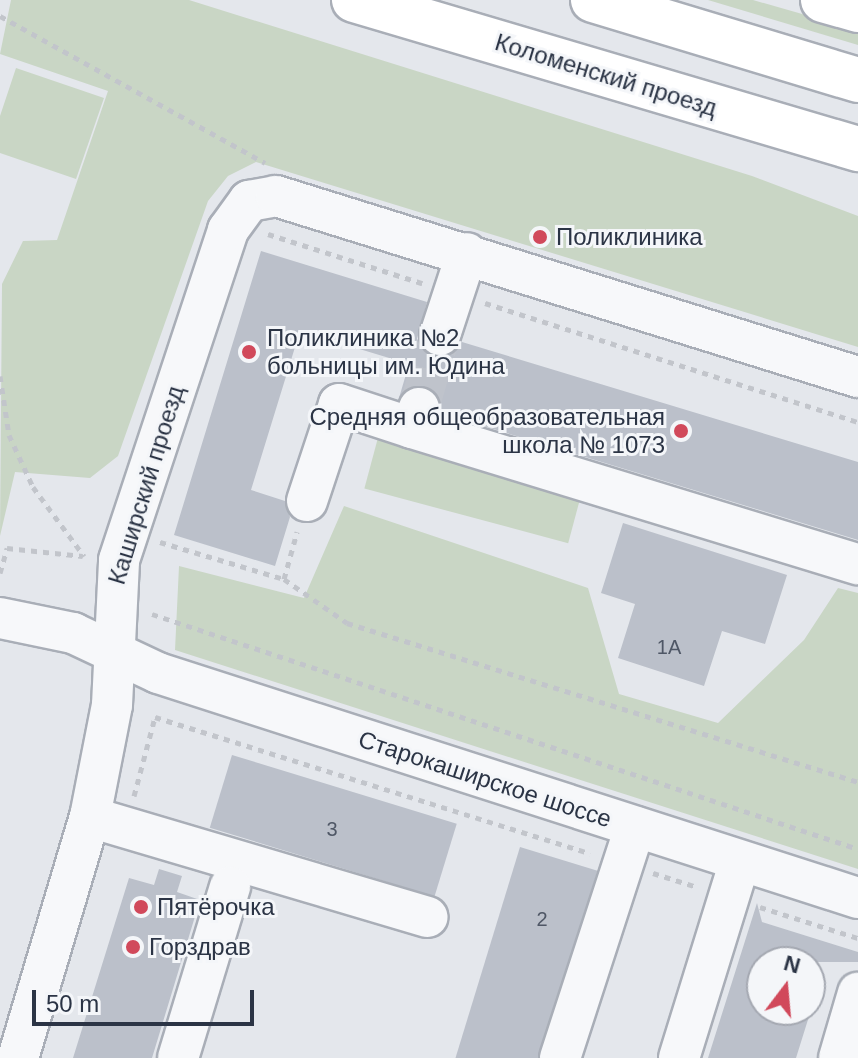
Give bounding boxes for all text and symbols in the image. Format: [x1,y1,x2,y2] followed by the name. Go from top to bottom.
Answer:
[492,28,720,122] street label: Коломенский проезд
[556,223,703,251] place label: Поликлиника
[531,228,549,246] marker: Поликлиника
[267,324,505,380] place label: Поликлиника №2 больницы им. Юдина
[238,341,260,363] marker: Поликлиника №2 больницы им. Юдина
[102,382,190,588] street label: Каширский проезд
[309,403,665,459] place label: Средняя общеобразовательная школа № 1073
[672,422,690,440] marker: Средняя общеобразовательная школа № 1073
[657,635,681,659] house number: 1А
[355,724,615,834] street label: Старокаширское шоссе
[326,817,338,841] house number: 3
[157,893,275,921] place label: Пятёрочка
[132,898,150,916] marker: Пятёрочка
[536,907,548,931] house number: 2
[149,933,251,961] place label: Горздрав
[124,938,142,956] marker: Горздрав
[746,946,826,1026] north arrow
[781,950,803,979] text: N
[36,974,258,1024] scale bar
[46,990,99,1017] text: 50 m

